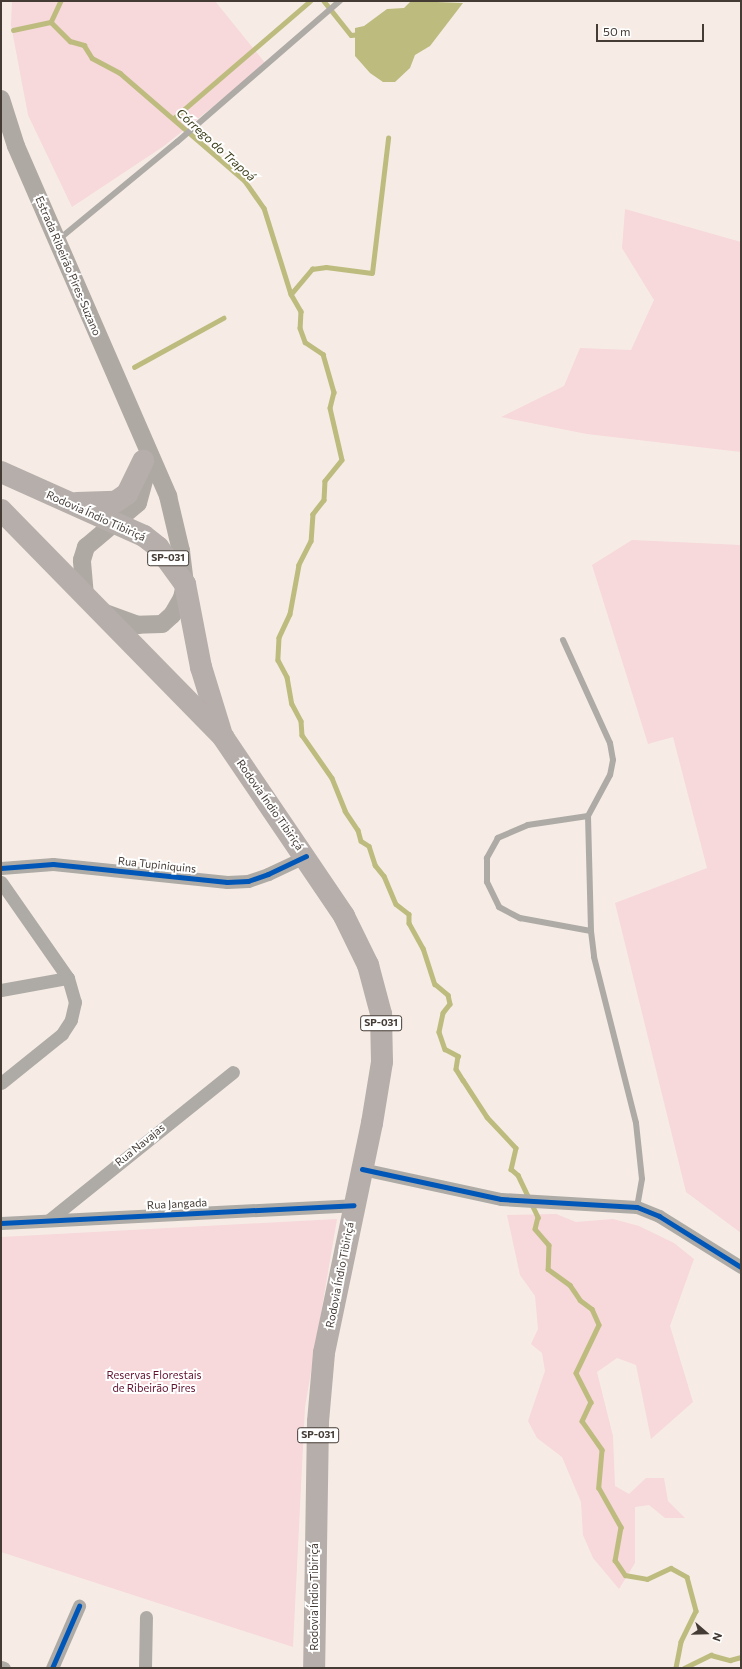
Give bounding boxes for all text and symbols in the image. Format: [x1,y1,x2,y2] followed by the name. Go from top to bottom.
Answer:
[598,16,706,42] scale bar
[603,24,631,38] text: 50 m
[173,106,259,184] water label: Córrego do Trapoá
[33,194,103,338] street label: Estrada Ribeirão Pires-Suzano
[44,488,148,544] street label: Rodovia Índio Tibiriçá
[147,550,189,566] road number: SP-031
[234,757,306,853] street label: Rodovia Índio Tibiriçá
[117,854,197,876] street label: Rua Tupiniquins
[360,1015,402,1031] road number: SP-031
[112,1121,168,1169] street label: Rua Navajas
[147,1196,207,1212] street label: Rua Jangada
[323,1221,357,1329] street label: Rodovia Índio Tibiriçá
[106,1369,202,1395] park label: Reservas Florestais de Ribeirão Pires
[297,1427,339,1443] road number: SP-031
[307,1543,321,1651] street label: Rodovia Índio Tibiriçá
[686,1613,726,1653] north arrow
[710,1631,725,1643] text: N

